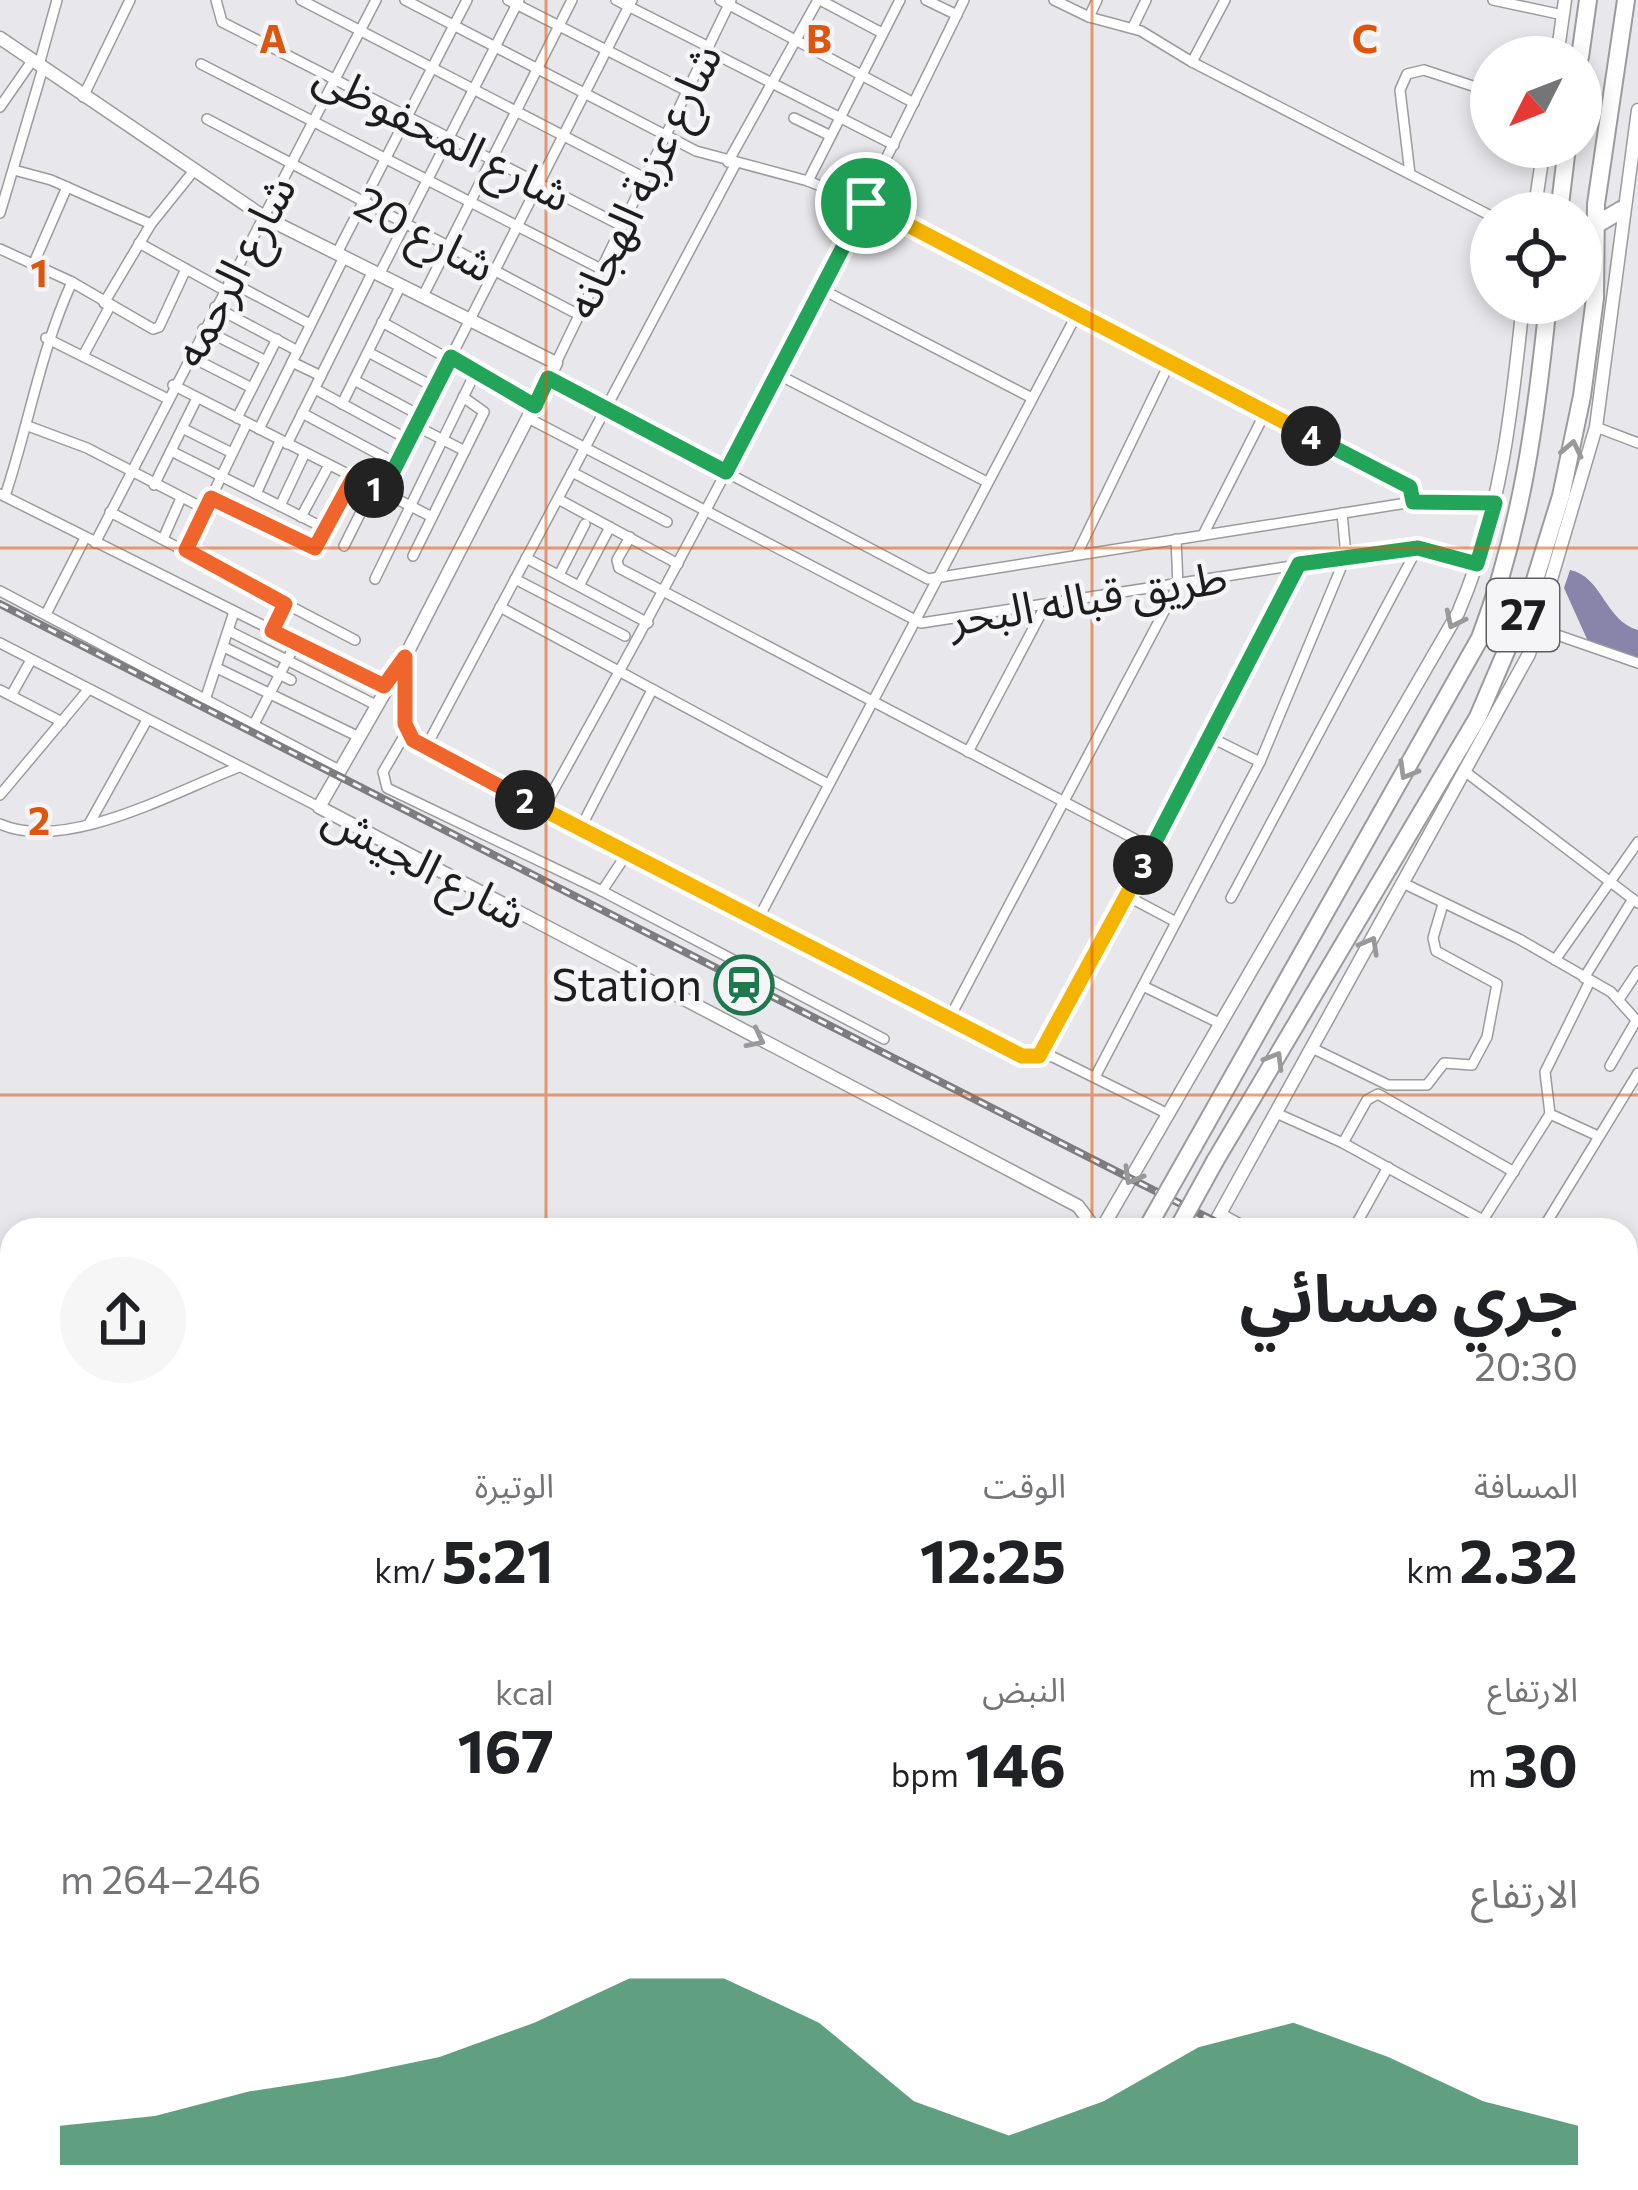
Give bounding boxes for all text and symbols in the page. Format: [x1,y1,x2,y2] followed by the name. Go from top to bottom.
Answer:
[259,13,287,61] text: A
[806,13,832,61] text: B
[1352,13,1378,61] text: C
[551,33,739,330] street label: شارع عزبة الهجانه
[1470,36,1602,168] north arrow
[1470,36,1602,324] map controls
[303,45,582,229] street label: شارع المحفوظى
[815,152,917,254] pin
[158,165,313,379] street label: شارع الرحمه
[833,170,899,236] icon: arrive
[343,172,506,299] street label: شارع 20
[1470,192,1602,324] button: locate
[30,247,48,295] text: 1
[1281,406,1341,466] pin: 4
[1301,415,1321,456] text: 4
[1558,439,1583,459] one-way arrow
[344,458,404,518] pin: 1
[367,467,381,508] text: 1
[943,546,1231,648] street label: طريق قباله البحر
[1487,579,1559,651] road number: 27
[1445,608,1468,630] one-way arrow
[1399,758,1422,779] one-way arrow
[495,770,555,830] pin: 2
[516,779,534,820] text: 2
[311,787,537,947] street label: شارع الجيش
[28,795,50,843] text: 2
[1113,835,1173,895] pin: 3
[1133,844,1153,885] text: 3
[1356,936,1379,957] one-way arrow
[713,954,775,1016] station icon: Station
[551,955,702,1010] place label: Station
[744,1024,766,1047] one-way arrow
[1261,1051,1283,1073] one-way arrow
[1124,1163,1147,1185] one-way arrow
[1240,1255,1578,1336] text: جري مسائي
[60,1257,186,1383] button: share
[1474,1341,1578,1389] text: 20:30
[475,1464,554,1505] text: الوتيرة
[983,1464,1066,1505] text: الوقت
[1474,1464,1578,1505] text: المسافة
[442,1522,554,1595] text: 5:21
[920,1522,1066,1595] text: 12:25
[1459,1522,1578,1595] text: 2.32
[374,1549,442,1590] text: /km
[1406,1549,1459,1590] text: km
[982,1668,1066,1709] text: النبض
[1487,1668,1578,1709] text: الارتفاع
[495,1671,554,1712] text: kcal
[457,1712,554,1785] text: 167
[965,1726,1066,1799] text: 146
[1503,1726,1578,1799] text: 30
[891,1753,965,1794] text: bpm
[1468,1753,1503,1794] text: m
[60,1854,261,1902] text: 246–264 m
[1471,1868,1578,1916] text: الارتفاع

